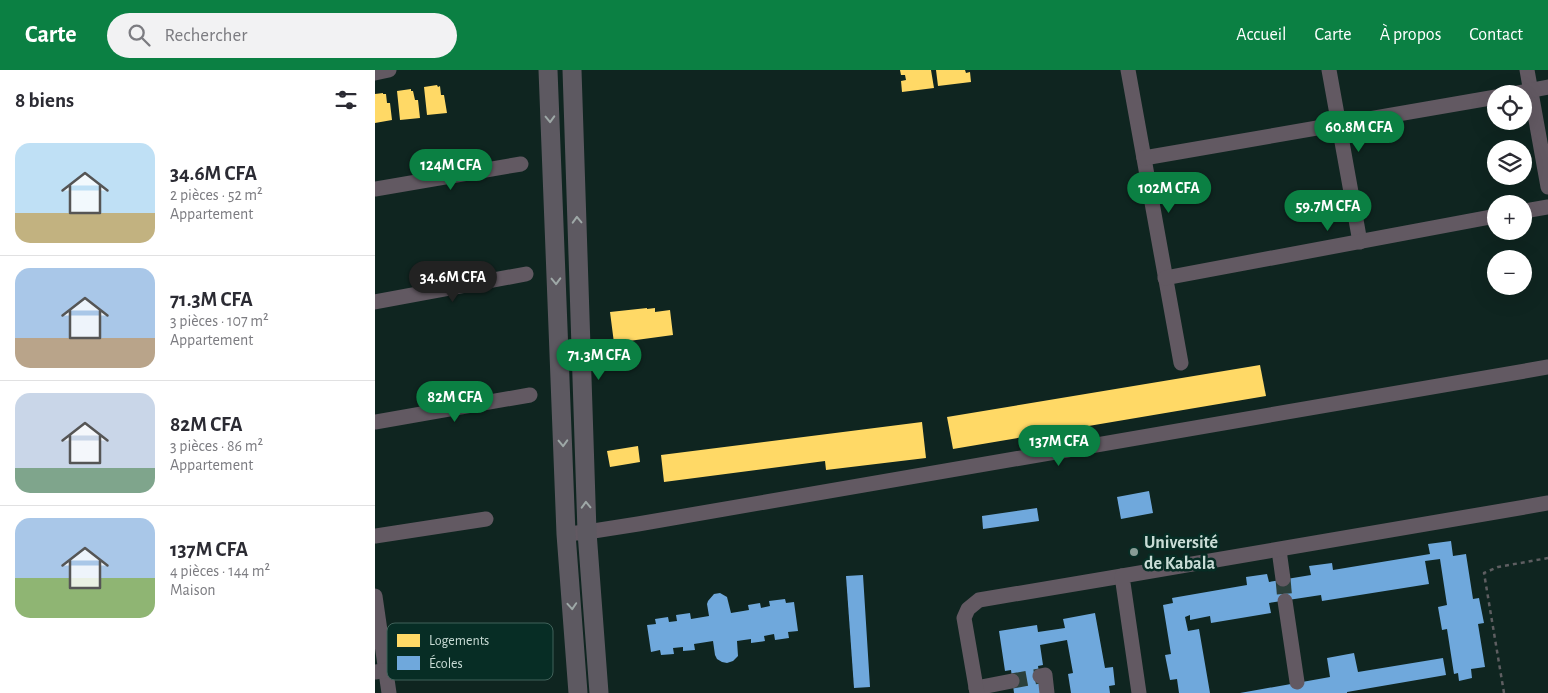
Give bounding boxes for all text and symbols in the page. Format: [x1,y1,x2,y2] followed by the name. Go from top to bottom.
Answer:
[107,13,457,58] search box
[125,21,153,49] icon: search
[25,23,77,47] text: Carte
[165,26,247,45] text: Rechercher
[1236,26,1287,44] text: Accueil
[1315,26,1352,44] text: Carte
[1380,26,1441,44] text: À propos
[1469,26,1523,44] text: Contact
[1487,85,1532,295] map controls
[1487,85,1532,130] button: locate
[332,86,360,114] icon: filters
[15,90,74,111] text: 8 biens
[1302,111,1416,153] pin: 60.8M CFA
[545,115,555,123] one-way arrow
[1325,119,1393,135] text: 60.8M CFA
[1487,140,1532,185] button: layers
[399,148,503,191] pin: 124M CFA
[420,157,482,173] text: 124M CFA
[55,163,115,223] icon: home
[170,163,257,184] text: 34.6M CFA
[1117,172,1221,214] pin: 102M CFA
[1138,180,1200,196] text: 102M CFA
[170,187,263,203] text: 2 pièces · 52 m²
[1271,190,1385,232] pin: 59.7M CFA
[1487,195,1532,240] button: +
[1295,198,1361,214] text: 59.7M CFA
[170,206,253,222] text: Appartement
[572,216,582,224] one-way arrow
[1487,250,1532,295] button: −
[396,260,510,303] pin: 34.6M CFA
[420,269,486,285] text: 34.6M CFA
[551,277,562,285] one-way arrow
[55,288,115,348] icon: home
[170,289,253,310] text: 71.3M CFA
[170,313,269,329] text: 3 pièces · 107 m²
[170,332,253,348] text: Appartement
[542,338,656,381] pin: 71.3M CFA
[567,347,631,363] text: 71.3M CFA
[409,380,501,423] pin: 82M CFA
[427,389,483,405] text: 82M CFA
[55,413,115,473] icon: home
[170,414,243,435] text: 82M CFA
[1007,424,1111,467] pin: 137M CFA
[1029,433,1089,449] text: 137M CFA
[170,438,263,454] text: 3 pièces · 86 m²
[557,440,568,448] one-way arrow
[170,457,253,473] text: Appartement
[581,500,592,508] one-way arrow
[1144,534,1218,573] place label: Université de Kabala
[55,538,115,598] icon: home
[170,539,248,560] text: 137M CFA
[1128,546,1140,558] marker: Université de Kabala
[170,563,270,579] text: 4 pièces · 144 m²
[170,582,216,598] text: Maison
[566,602,577,610] one-way arrow
[387,623,553,680] legend
[429,634,489,648] text: Logements
[429,654,463,671] text: Écoles

